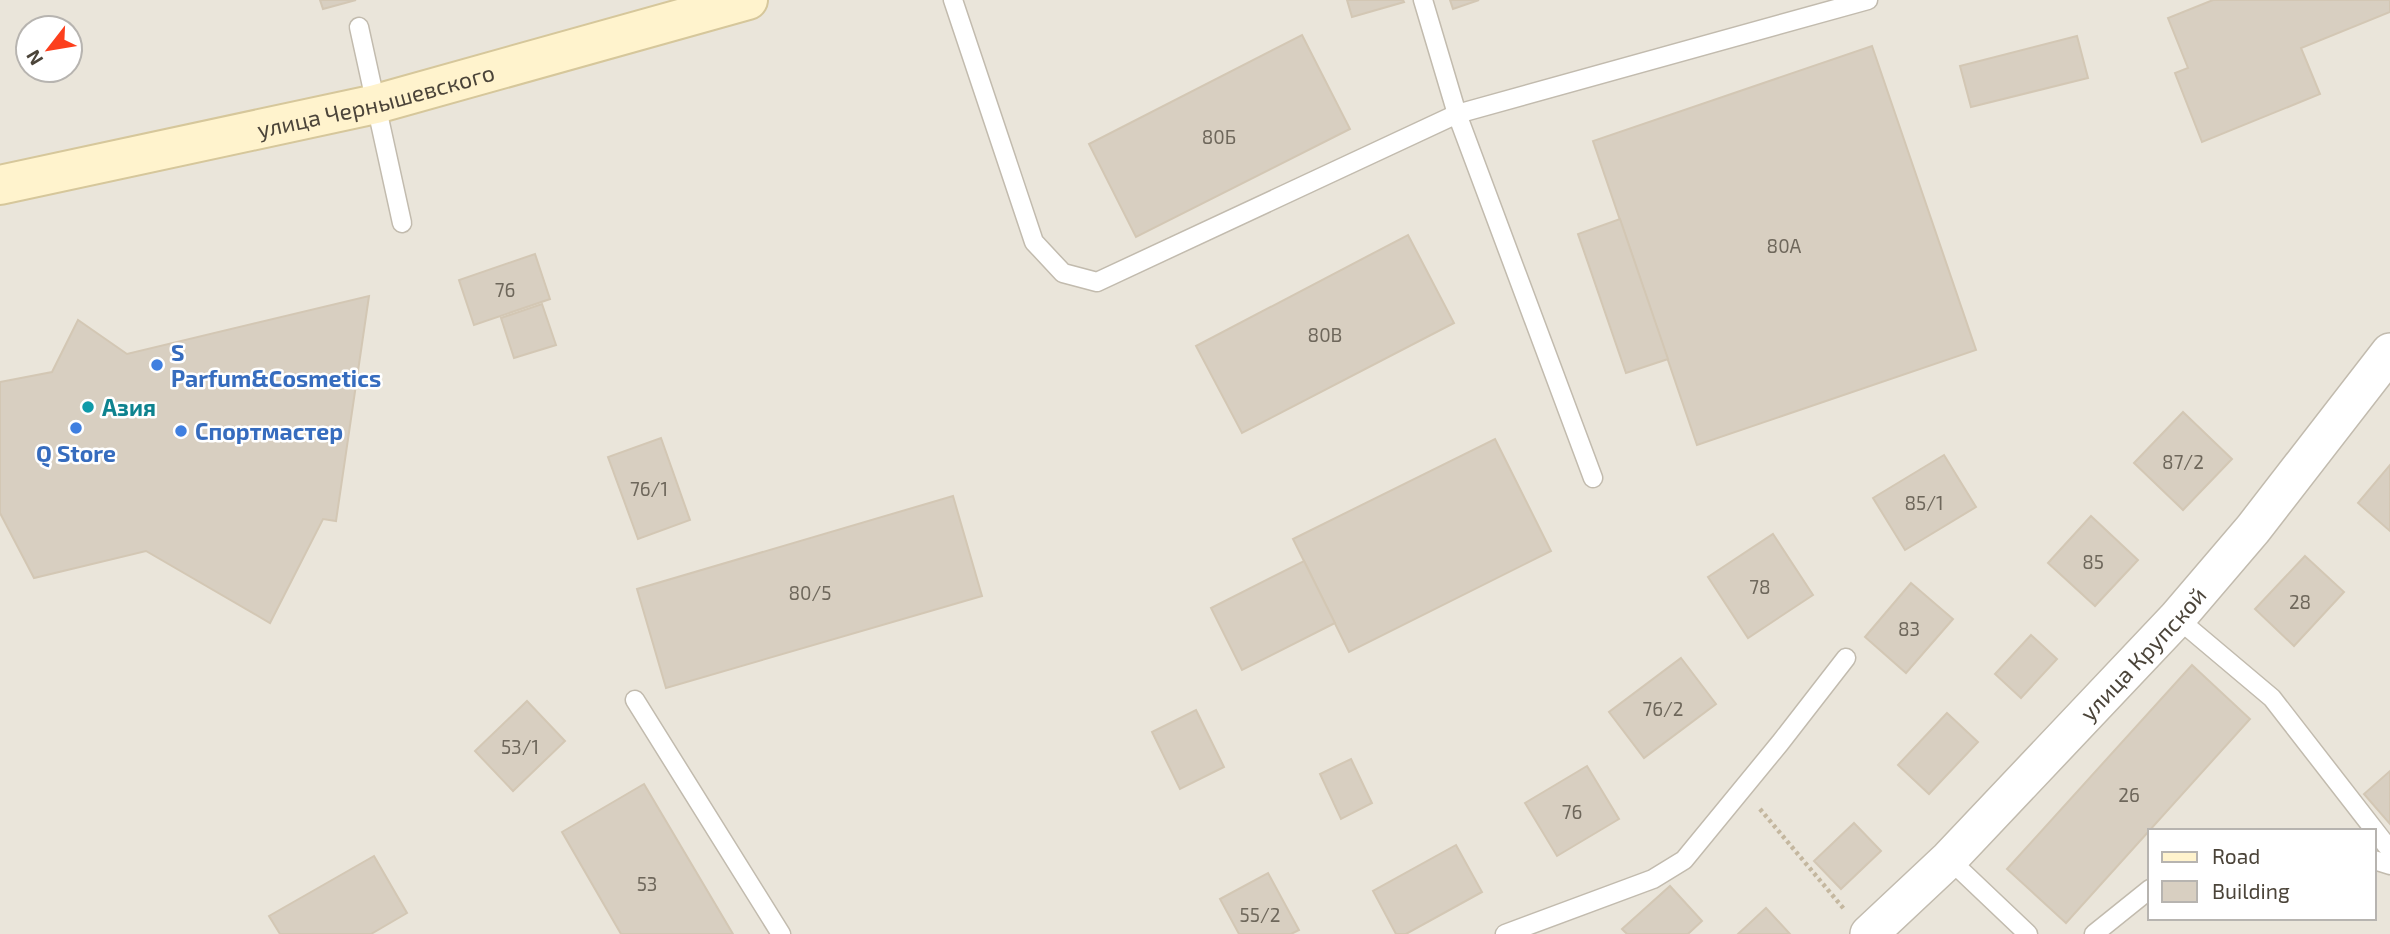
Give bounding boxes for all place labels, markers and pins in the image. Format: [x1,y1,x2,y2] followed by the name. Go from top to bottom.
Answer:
[171,338,381,392] place label: S Parfum&Cosmetics
[149,357,165,373] marker: S Parfum&Cosmetics
[102,393,156,421] place label: Азия
[80,399,96,415] marker: Азия
[195,417,343,445] place label: Спортмастер
[68,420,84,436] marker: Q Store
[173,423,189,439] marker: Спортмастер
[36,439,116,468] place label: Q Store

